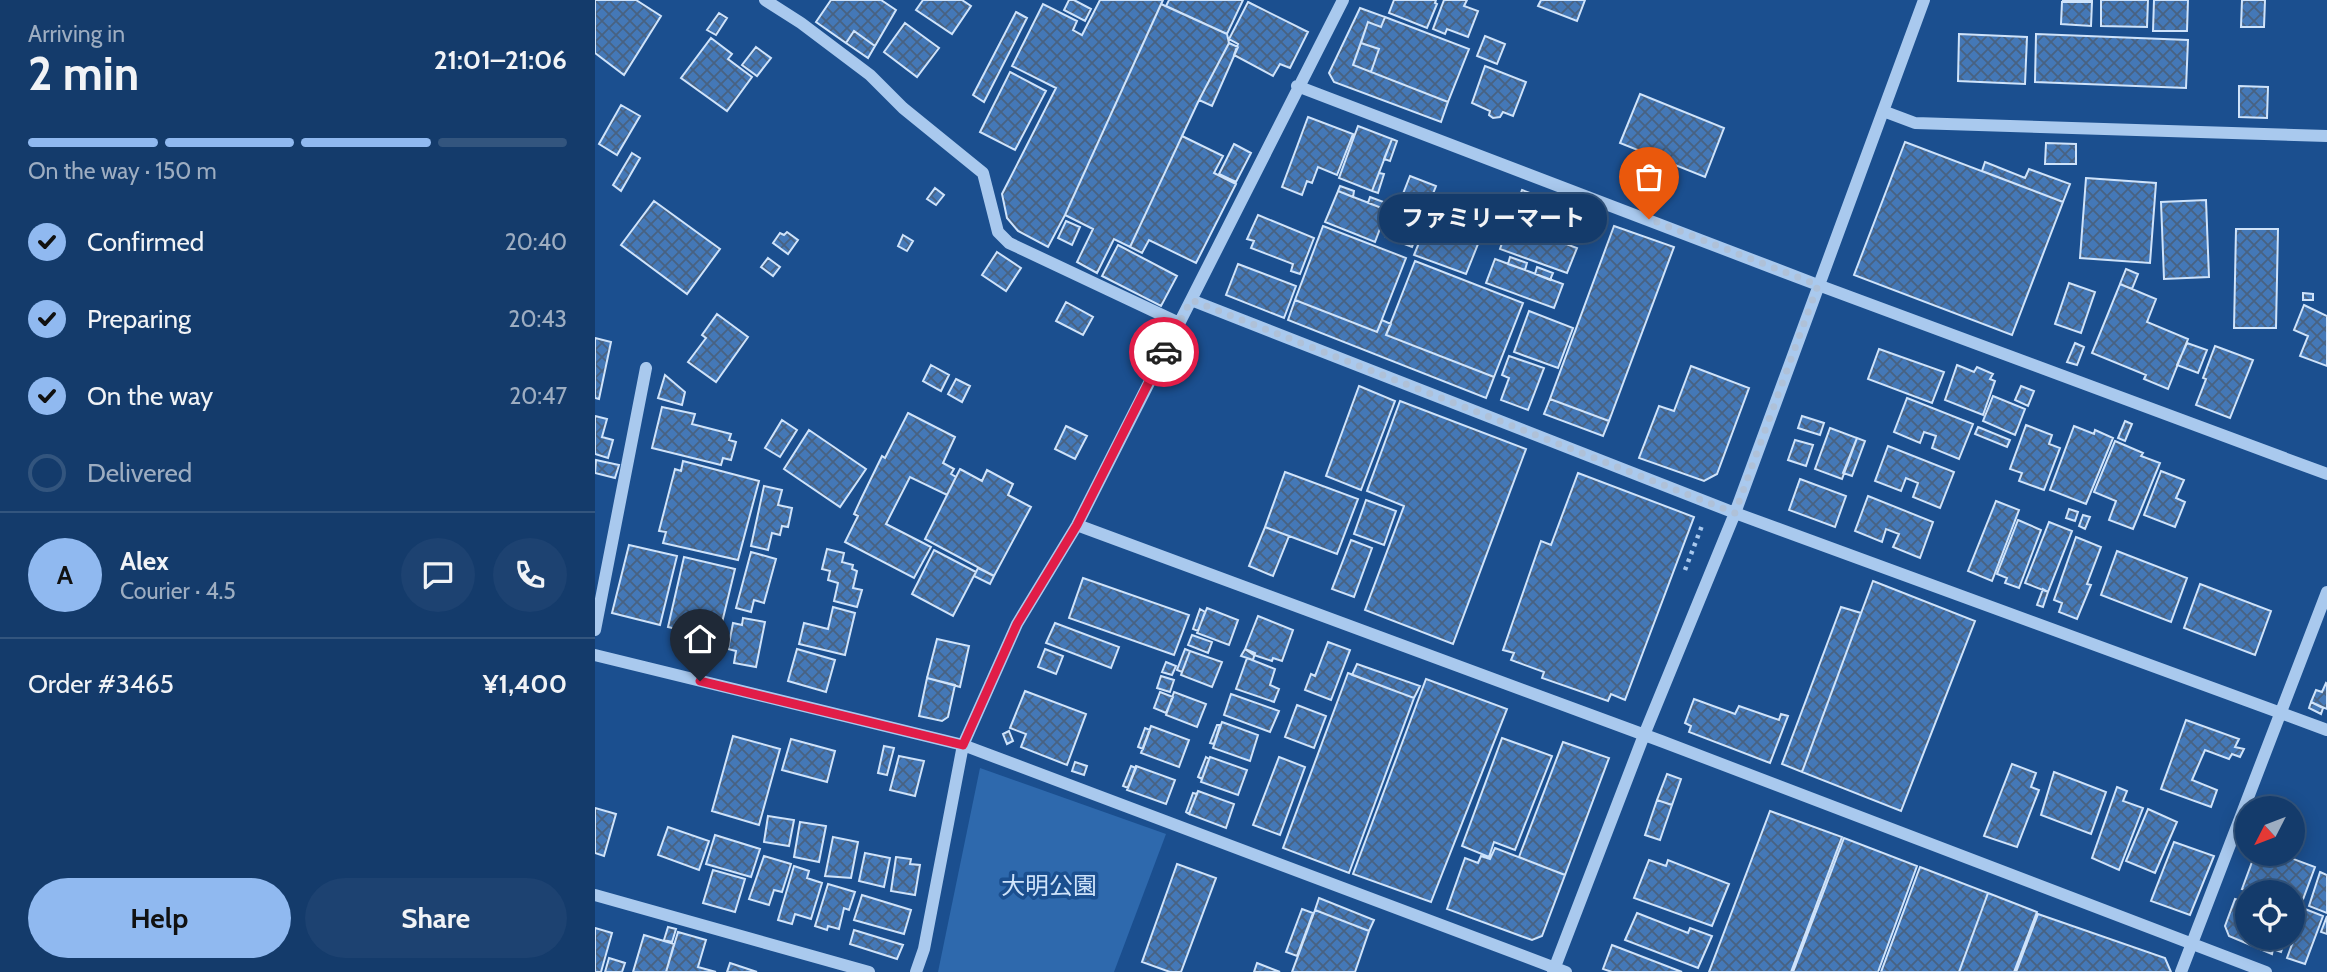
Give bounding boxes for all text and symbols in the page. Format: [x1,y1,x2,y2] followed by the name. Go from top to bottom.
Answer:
[28,20,125,48] text: Arriving in
[434,44,567,76] text: 21:01–21:06
[28,46,139,102] text: 2 min
[1619,147,1679,219] pin
[28,157,217,185] text: On the way · 150 m
[1630,158,1668,196] icon: bag
[1380,194,1607,244] callout: ファミリーマート
[1401,204,1585,232] text: ファミリーマート
[28,223,66,261] icon: check
[87,226,204,258] text: Confirmed
[505,228,567,256] text: 20:40
[28,300,66,338] icon: check
[87,303,191,335] text: Preparing
[508,305,567,333] text: 20:43
[1129,317,1199,387] courier
[1145,333,1183,371] icon: car
[28,377,66,415] icon: check
[87,380,213,412] text: On the way
[509,382,567,410] text: 20:47
[87,457,192,489] text: Delivered
[401,538,475,612] button: chat
[493,538,567,612] button: phone
[120,545,169,577] text: Alex
[57,559,73,591] text: A
[120,577,236,605] text: Courier · 4.5
[670,609,730,681] pin
[681,620,719,658] icon: home
[28,668,174,700] text: Order #3465
[483,668,567,700] text: ¥1,400
[2235,796,2305,866] north arrow
[2235,796,2305,950] map controls
[1001,871,1097,900] park label: 大明公園
[28,878,291,958] button: Help
[305,878,567,958] button: Share
[2235,880,2305,950] button: locate

